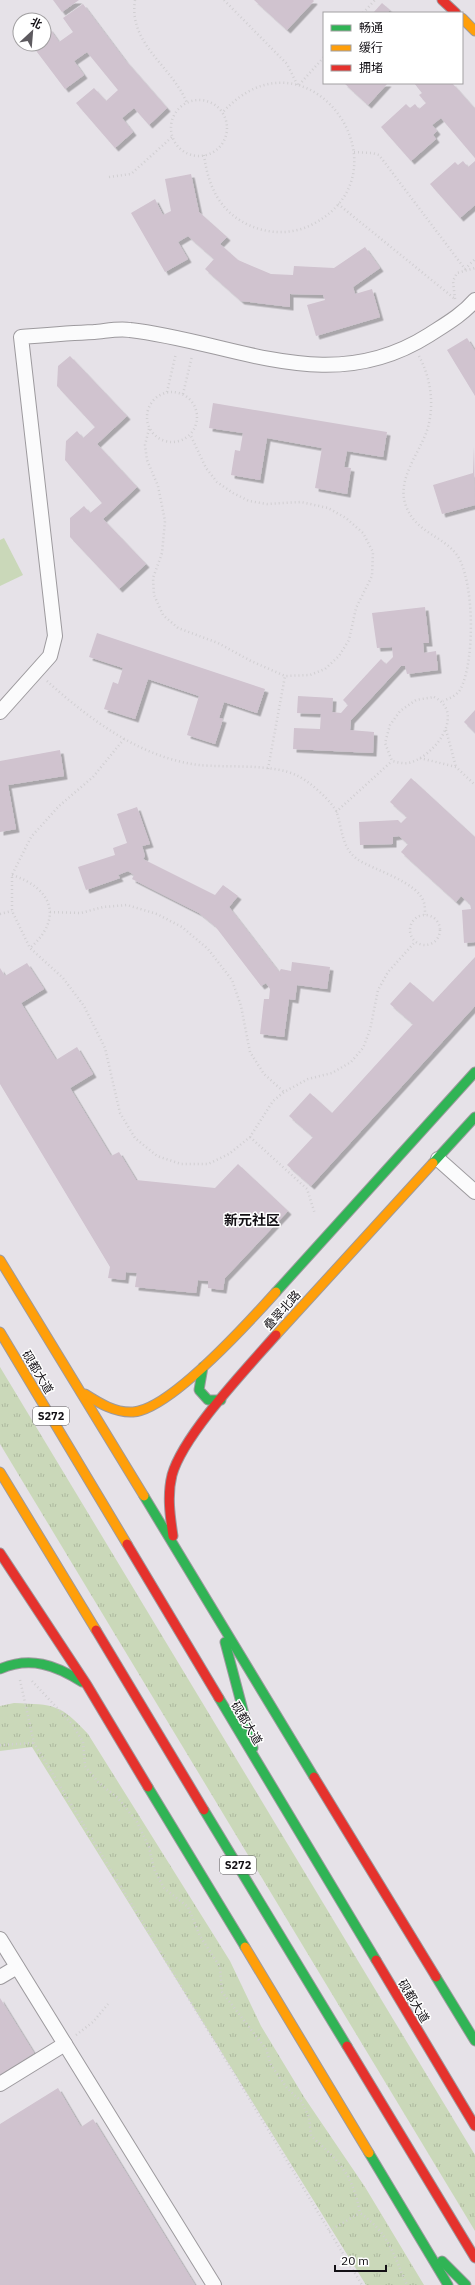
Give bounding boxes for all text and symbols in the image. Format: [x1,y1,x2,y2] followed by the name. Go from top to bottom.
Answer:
[12,12,52,52] north arrow
[323,12,463,84] legend
[28,14,44,32] text: 北
[359,20,383,35] text: 畅通
[359,40,383,55] text: 缓行
[359,60,383,75] text: 拥堵
[224,1211,280,1229] district label: 新元社区
[260,1287,304,1333] street label: 叠翠北路
[19,1348,57,1396] street label: 砚都大道
[33,1407,69,1425] road number: S272
[228,1699,266,1747] street label: 砚都大道
[220,1856,256,1874] road number: S272
[395,1977,433,2025] street label: 砚都大道
[335,2247,386,2273] scale bar
[341,2253,369,2268] text: 20 m

